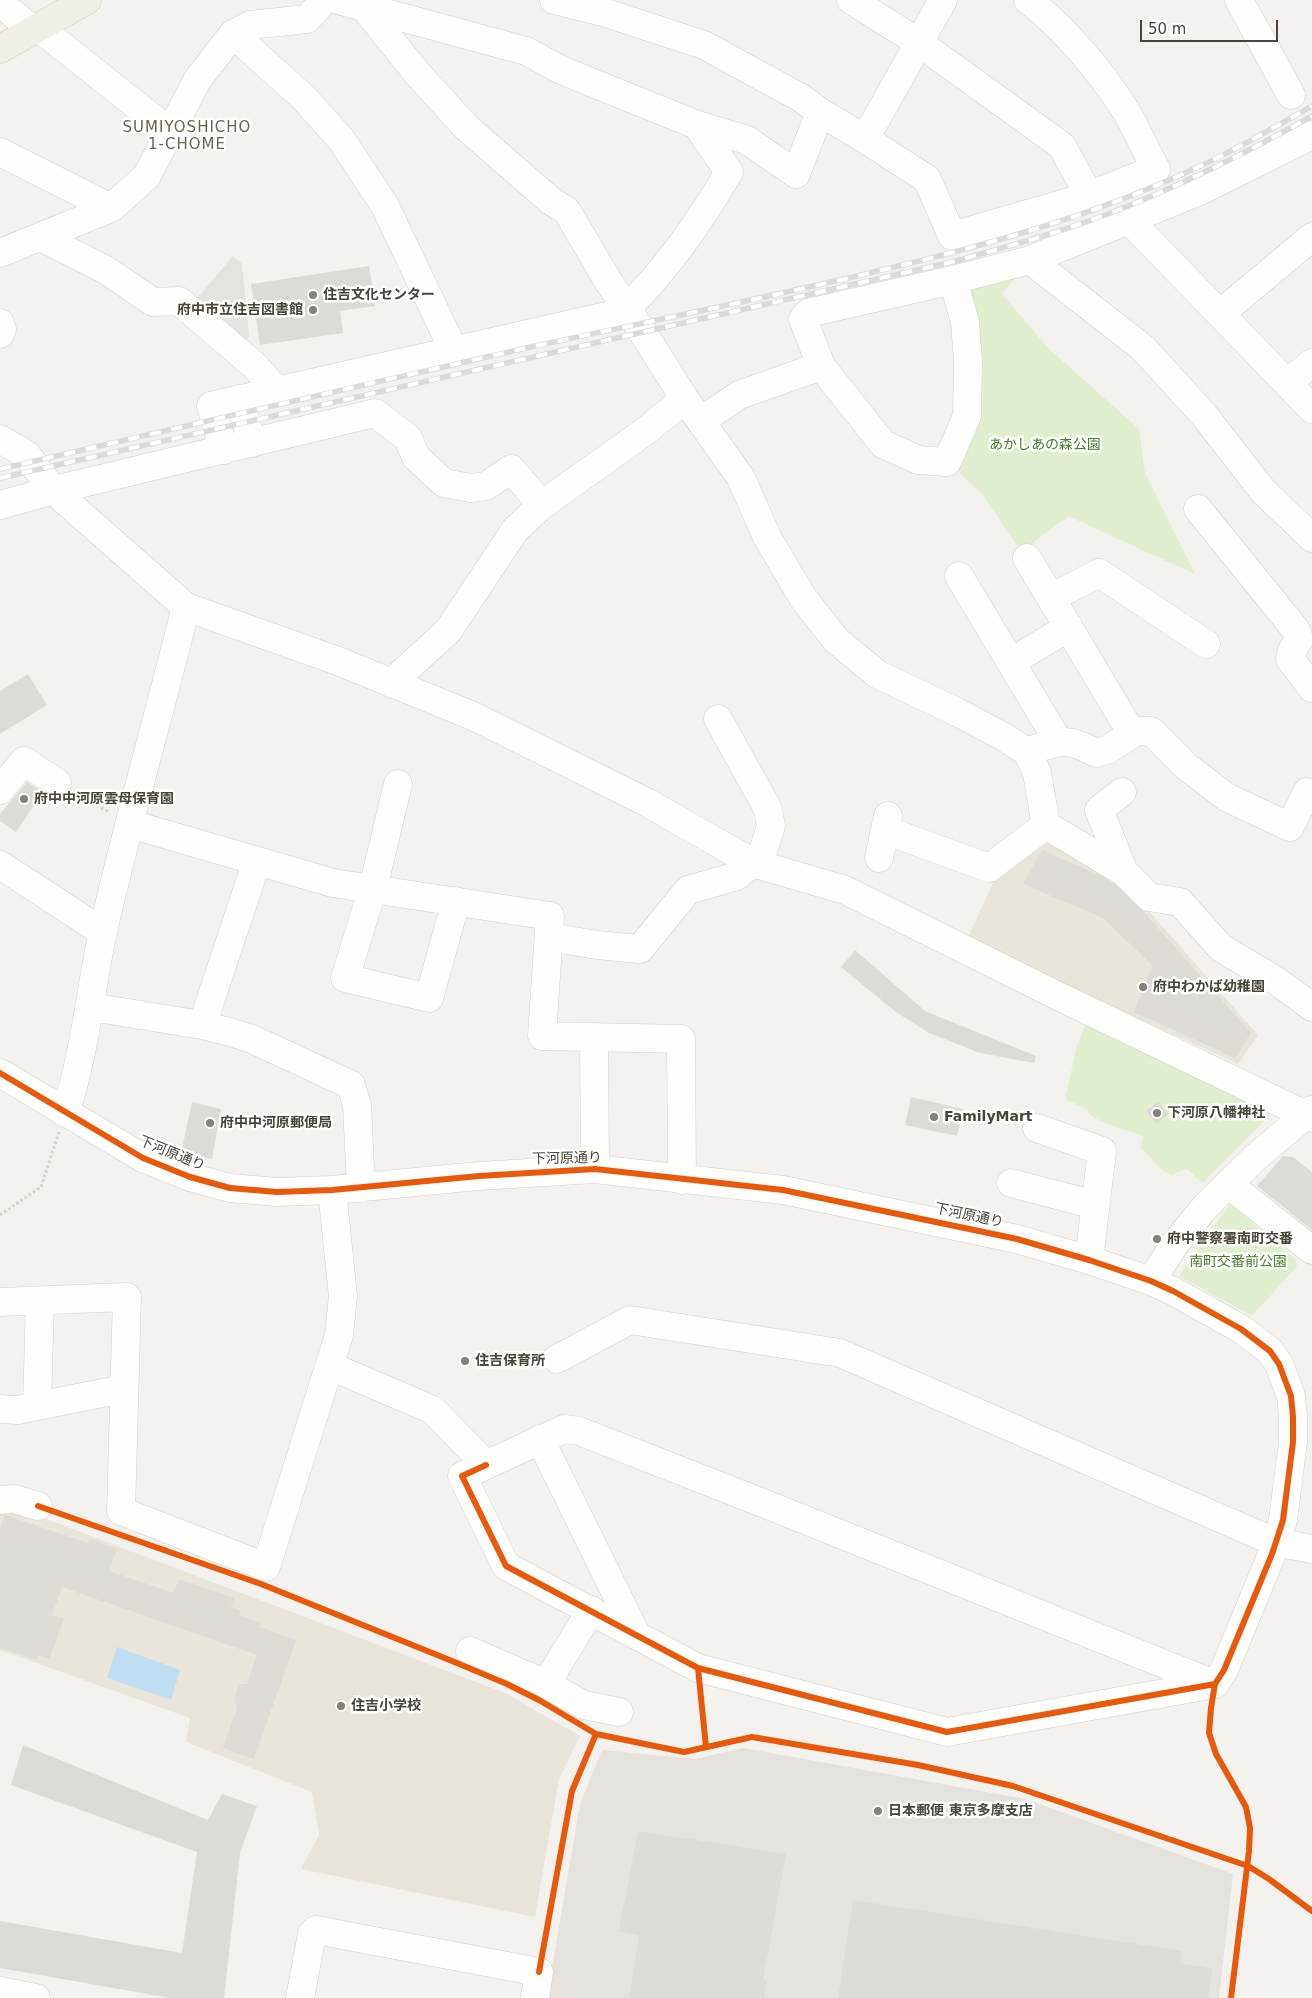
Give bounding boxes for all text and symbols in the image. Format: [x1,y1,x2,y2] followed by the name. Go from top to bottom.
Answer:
[1142,10,1280,42] scale bar
[1148,20,1186,38] text: 50 m
[121,119,253,154] district label: SUMIYOSHICHO 1-CHOME
[323,287,435,303] place label: 住吉文化センター
[307,289,319,301] marker: 住吉文化センター
[177,302,303,318] place label: 府中市立住吉図書館
[307,304,319,316] marker: 府中市立住吉図書館
[989,437,1101,453] park label: あかしあの森公園
[34,791,174,807] place label: 府中中河原雲母保育園
[18,793,30,805] marker: 府中中河原雲母保育園
[1153,979,1265,995] place label: 府中わかば幼稚園
[1137,981,1149,993] marker: 府中わかば幼稚園
[1167,1105,1265,1121] place label: 下河原八幡神社
[1151,1107,1163,1119] marker: 下河原八幡神社
[944,1109,1032,1125] place label: FamilyMart
[928,1111,940,1123] marker: FamilyMart
[220,1115,332,1131] place label: 府中中河原郵便局
[204,1117,216,1129] marker: 府中中河原郵便局
[136,1133,208,1175] street label: 下河原通り
[532,1150,602,1168] street label: 下河原通り
[933,1201,1005,1231] street label: 下河原通り
[1167,1231,1293,1247] place label: 府中警察署南町交番
[1151,1233,1163,1245] marker: 府中警察署南町交番
[1189,1254,1287,1270] park label: 南町交番前公園
[475,1353,545,1369] place label: 住吉保育所
[459,1355,471,1367] marker: 住吉保育所
[351,1698,421,1714] place label: 住吉小学校
[335,1700,347,1712] marker: 住吉小学校
[888,1803,1033,1819] place label: 日本郵便 東京多摩支店
[872,1805,884,1817] marker: 日本郵便 東京多摩支店

